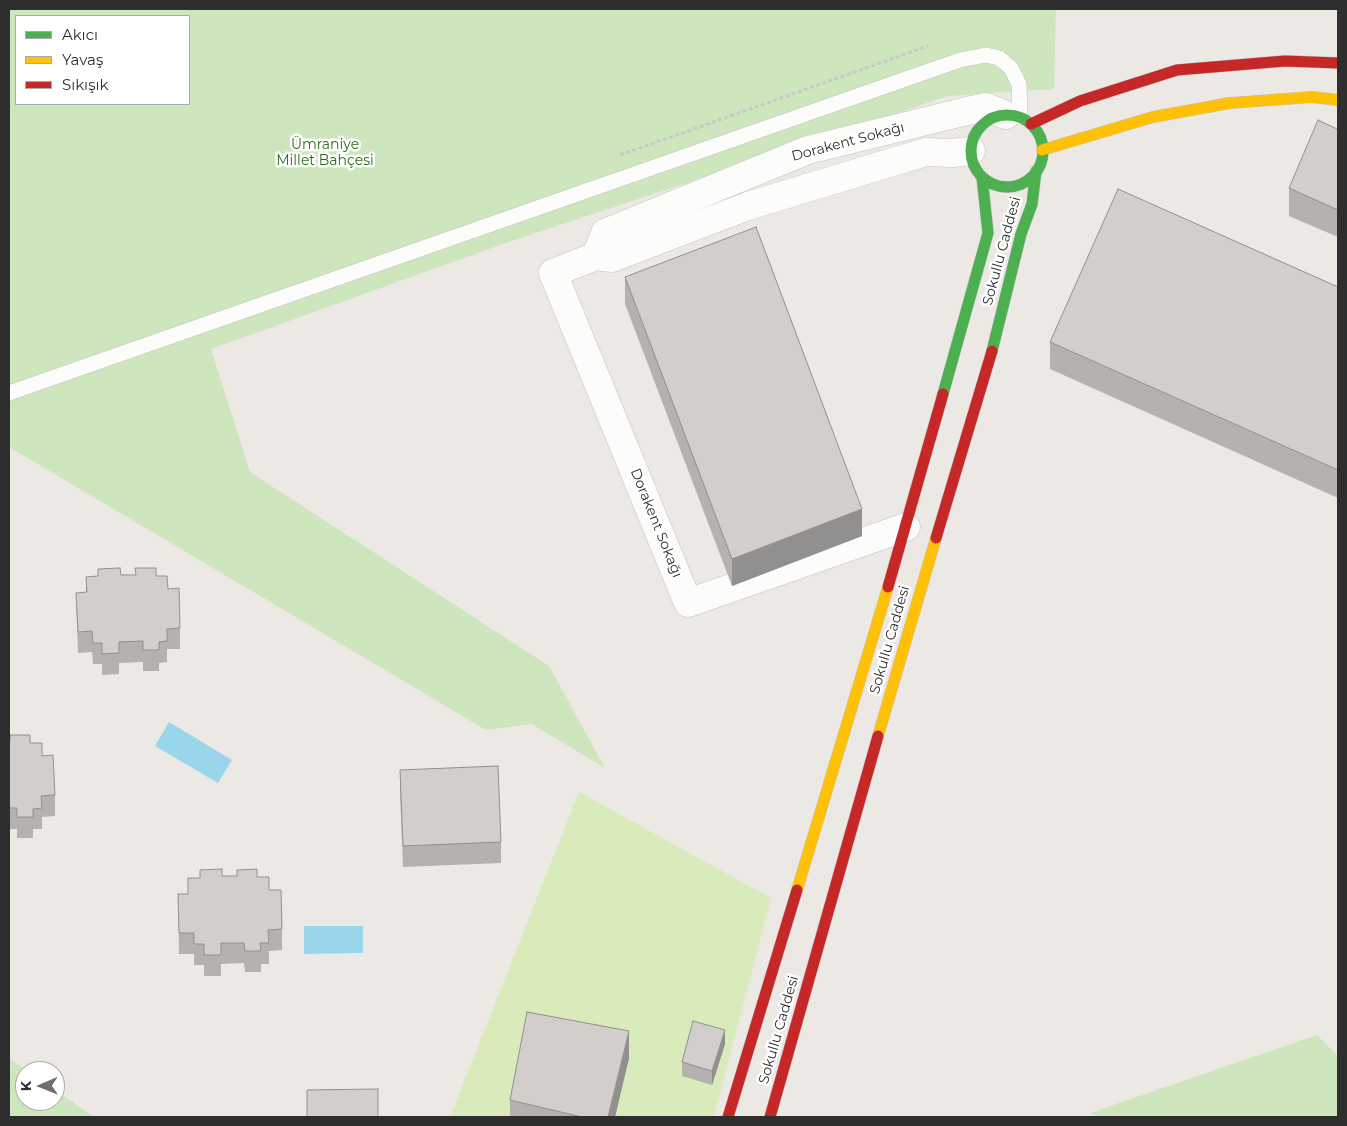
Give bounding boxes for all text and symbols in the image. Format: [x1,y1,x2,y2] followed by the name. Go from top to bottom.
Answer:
[15,15,190,105] legend
[62,25,98,44] text: Akıcı
[62,50,103,69] text: Yavaş
[62,75,108,94] text: Sıkışık
[790,119,906,165] street label: Dorakent Sokağı
[276,137,374,170] park label: Ümraniye Millet Bahçesi
[979,195,1025,307] street label: Sokullu Caddesi
[626,466,686,580] street label: Dorakent Sokağı
[867,584,913,696] street label: Sokullu Caddesi
[756,974,802,1086] street label: Sokullu Caddesi
[15,1061,65,1111] north arrow
[17,1081,35,1092] text: K

